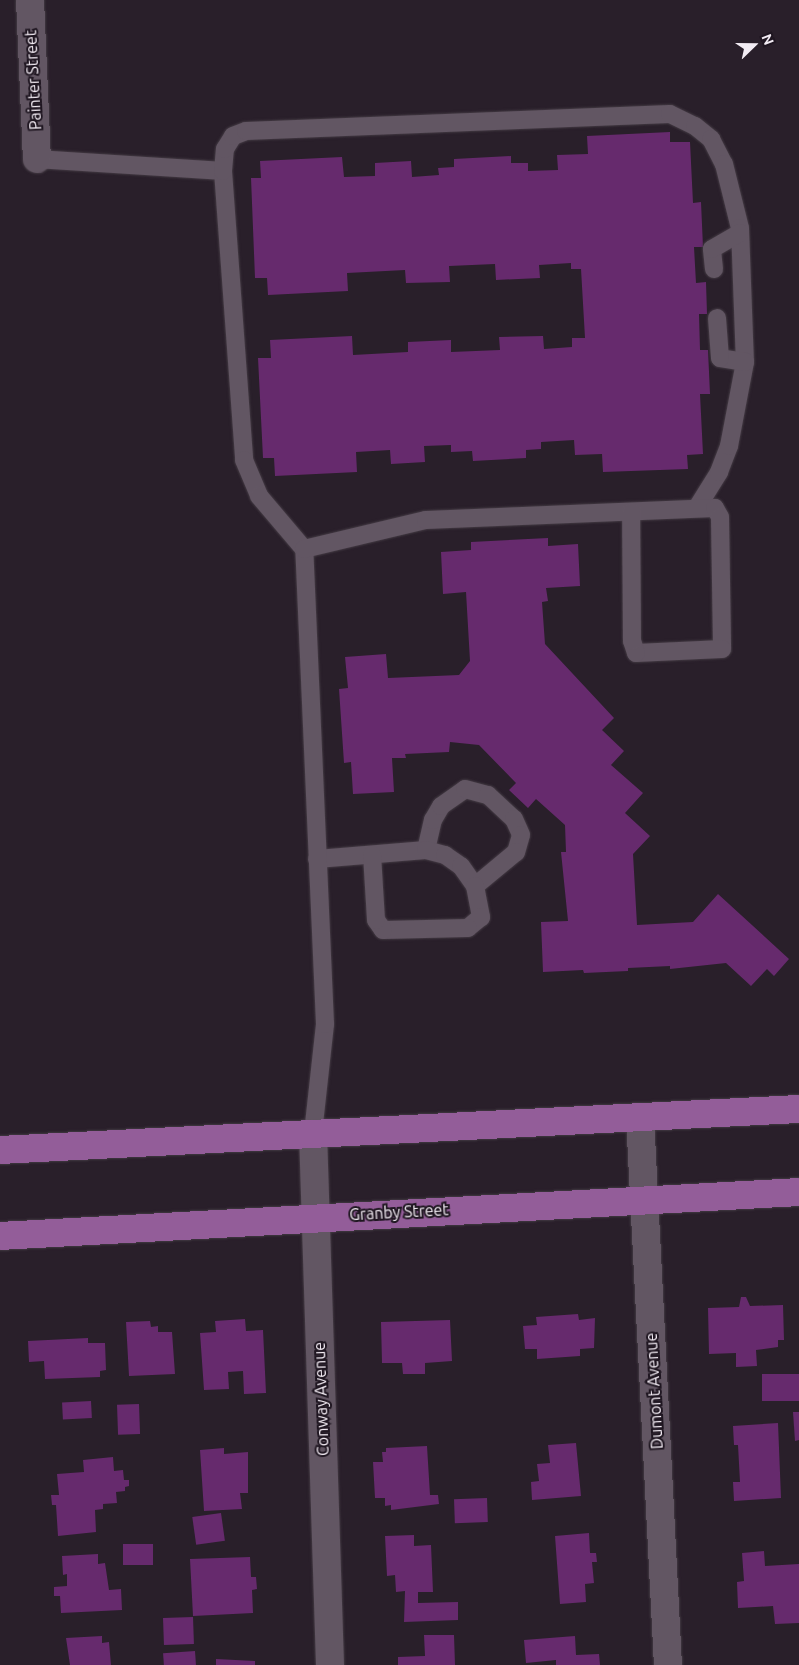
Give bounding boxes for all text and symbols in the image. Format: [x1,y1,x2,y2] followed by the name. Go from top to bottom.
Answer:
[729,20,779,70] north arrow
[21,29,45,131] street label: Painter Street
[759,32,777,47] text: N
[349,1200,449,1224] street label: Granby Street
[641,1332,667,1450] street label: Dumont Avenue
[309,1342,333,1456] street label: Conway Avenue

